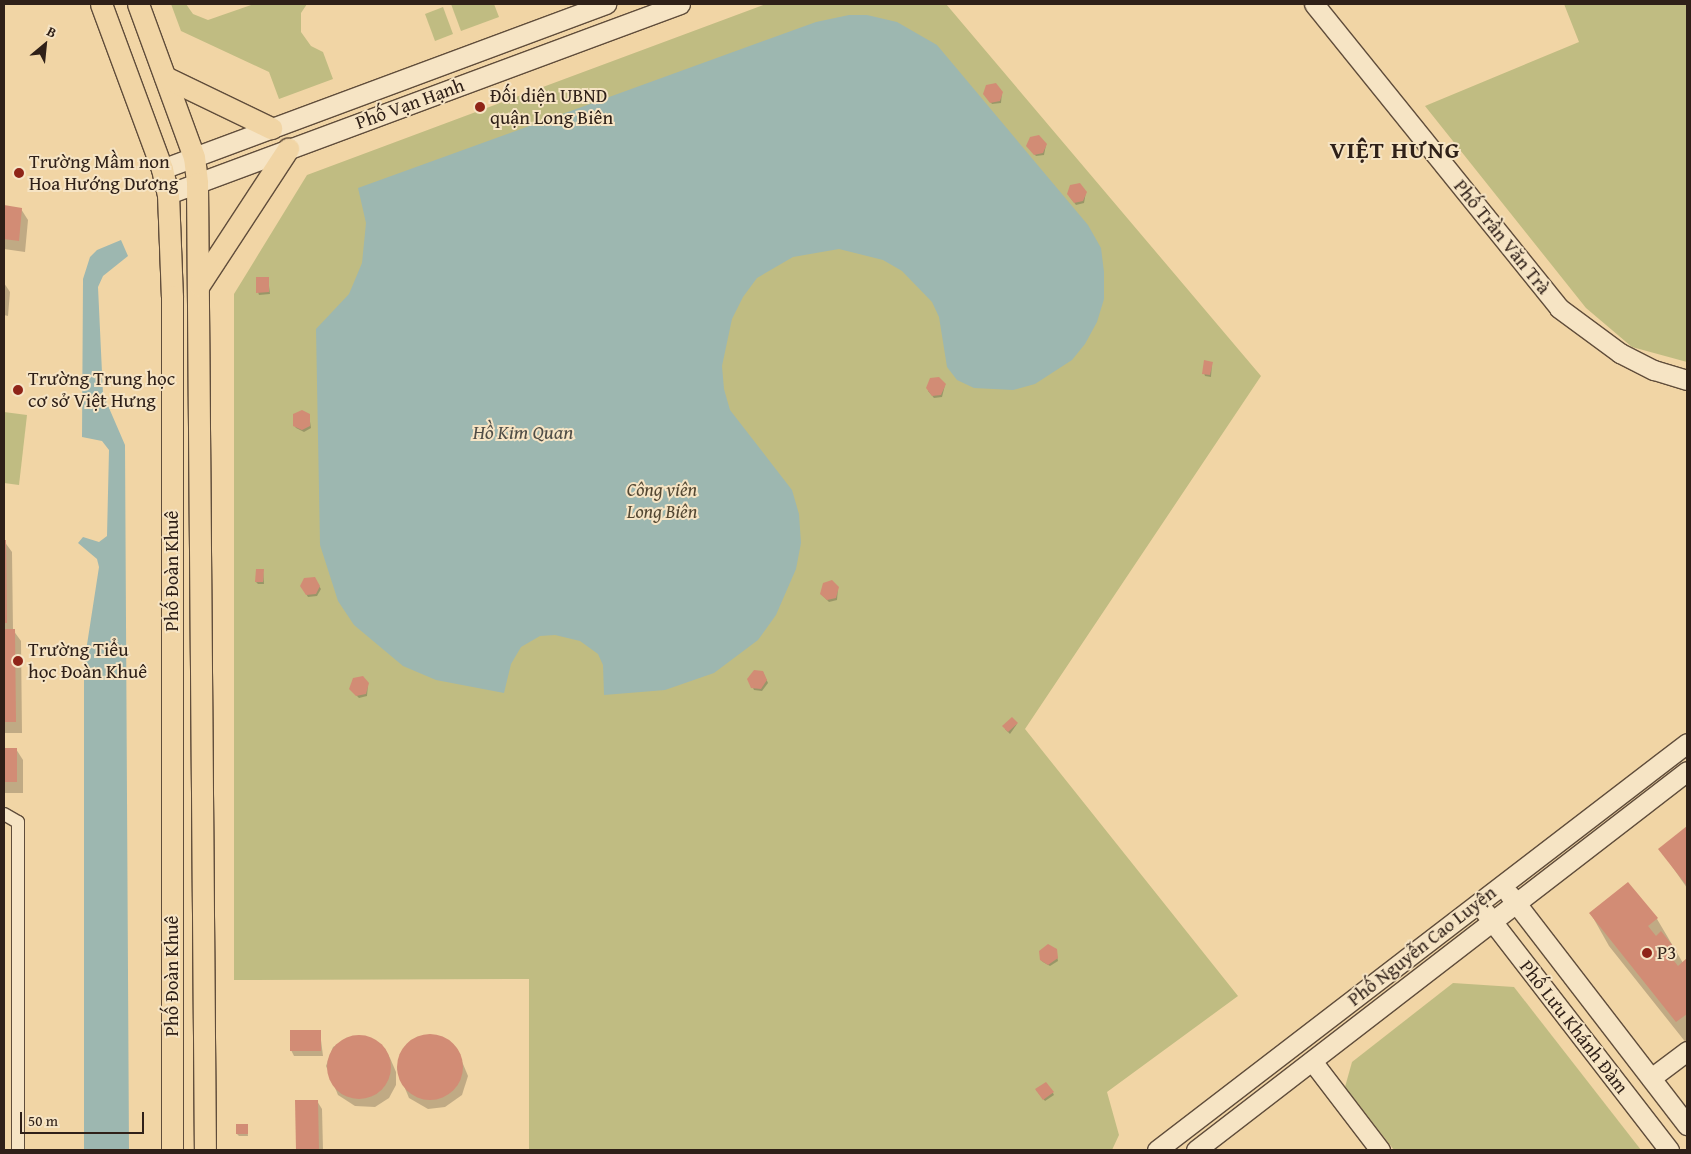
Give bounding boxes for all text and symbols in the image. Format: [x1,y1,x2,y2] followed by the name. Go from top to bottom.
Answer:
[20,20,70,70] north arrow
[44,21,61,43] text: B
[353,74,467,134] street label: Phố Vạn Hạnh
[490,85,613,129] place label: Đối diện UBND quận Long Biên
[474,101,486,113] marker: Đối diện UBND quận Long Biên
[1329,136,1461,164] district label: VIỆT HƯNG
[29,151,178,195] place label: Trường Mầm non Hoa Hướng Dương
[13,167,25,179] marker: Trường Mầm non Hoa Hướng Dương
[1449,175,1555,299] street label: Phố Trần Văn Trà
[28,368,175,412] place label: Trường Trung học cơ sở Việt Hưng
[12,384,24,396] marker: Trường Trung học cơ sở Việt Hưng
[473,419,573,443] water label: Hồ Kim Quan
[627,479,697,523] park label: Công viên Long Biên
[161,511,183,631] street label: Phố Đoàn Khuê
[28,639,147,683] place label: Trường Tiểu học Đoàn Khuê
[12,655,24,667] marker: Trường Tiểu học Đoàn Khuê
[1343,881,1501,1011] street label: Phố Nguyễn Cao Luyện
[161,916,183,1036] street label: Phố Đoàn Khuê
[1657,942,1676,964] place label: P3
[1641,947,1653,959] marker: P3
[1515,956,1633,1098] street label: Phố Lưu Khánh Đàm
[22,1102,146,1134] scale bar
[28,1110,58,1131] text: 50 m

